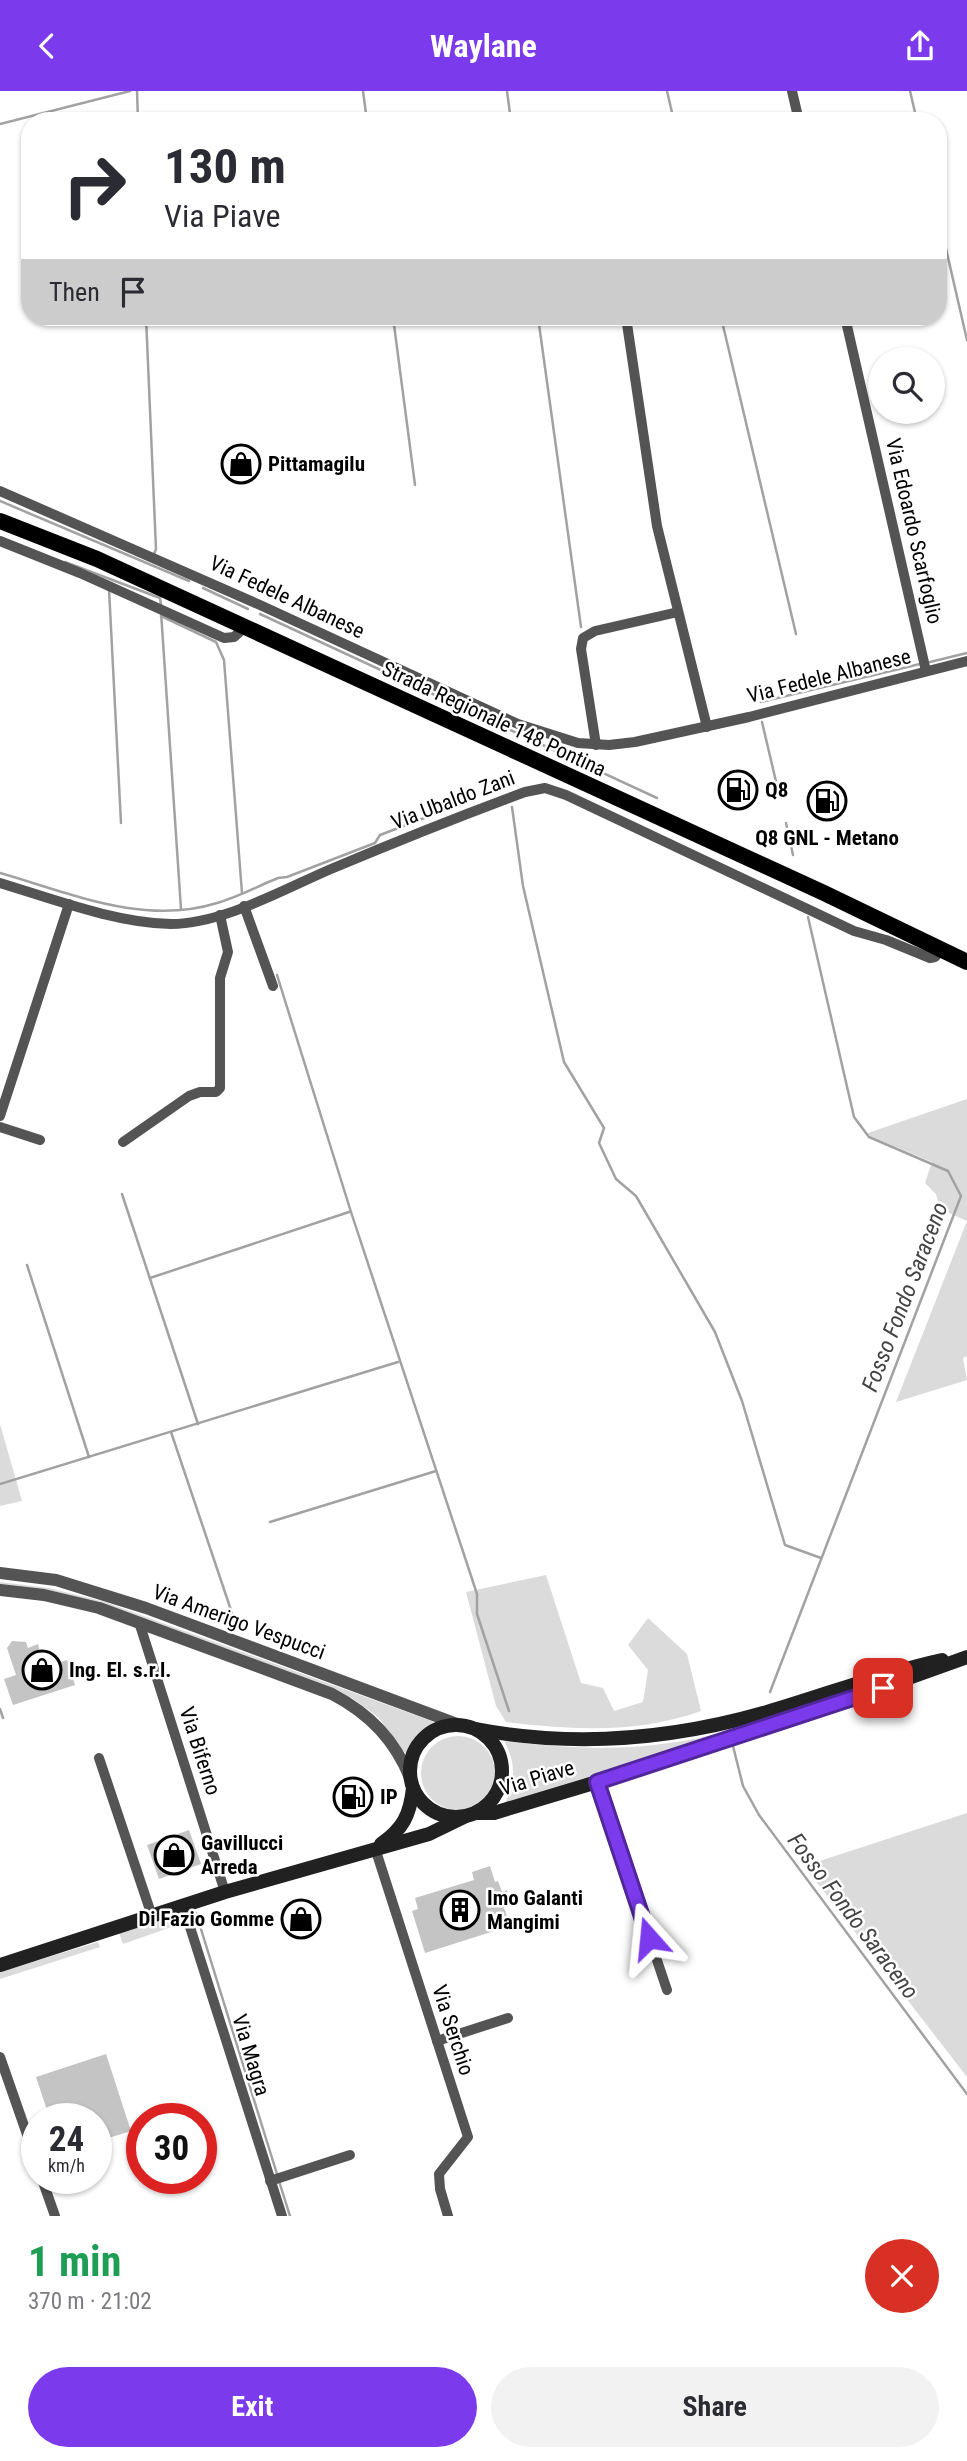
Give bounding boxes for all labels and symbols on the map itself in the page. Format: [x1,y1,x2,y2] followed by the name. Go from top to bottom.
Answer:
[881,436,947,626] street label: Via Edoardo Scarfoglio
[220,443,262,485] shop icon: Pittamagilu
[268,452,365,476] place label: Pittamagilu
[206,551,368,643] street label: Via Fedele Albanese
[745,644,913,708] street label: Via Fedele Albanese
[378,657,610,781] street label: Strada Regionale 148 Pontina
[388,765,518,835] street label: Via Ubaldo Zani
[717,769,759,811] fuel station icon: Q8
[765,778,788,802] place label: Q8
[806,780,848,822] fuel station icon: Q8 GNL - Metano
[755,826,899,850] place label: Q8 GNL - Metano
[856,1199,954,1395] water label: Fosso Fondo Saraceno
[150,1580,328,1664] street label: Via Amerigo Vespucci
[21,1649,63,1691] shop icon: Ing. El. s.r.l.
[69,1658,171,1682] place label: Ing. El. s.r.l.
[853,1658,913,1718] pin
[175,1704,225,1798] street label: Via Biferno
[497,1755,577,1801] street label: Via Piave
[332,1776,374,1818] fuel station icon: IP
[380,1785,398,1809] place label: IP
[782,1828,924,2004] water label: Fosso Fondo Saraceno
[201,1831,283,1879] place label: Gavillucci Arreda
[153,1834,195,1876] shop icon: Gavillucci Arreda
[487,1886,583,1934] place label: Imo Galanti Mangimi
[439,1889,481,1931] building icon: Imo Galanti Mangimi
[280,1898,322,1940] shop icon: Di Fazio Gomme
[612,1901,686,1975] position arrow
[138,1907,274,1931] place label: Di Fazio Gomme
[427,1982,479,2078] street label: Via Serchio
[227,2011,275,2099] street label: Via Magra
[126,2103,217,2194] speed limit sign: 30

